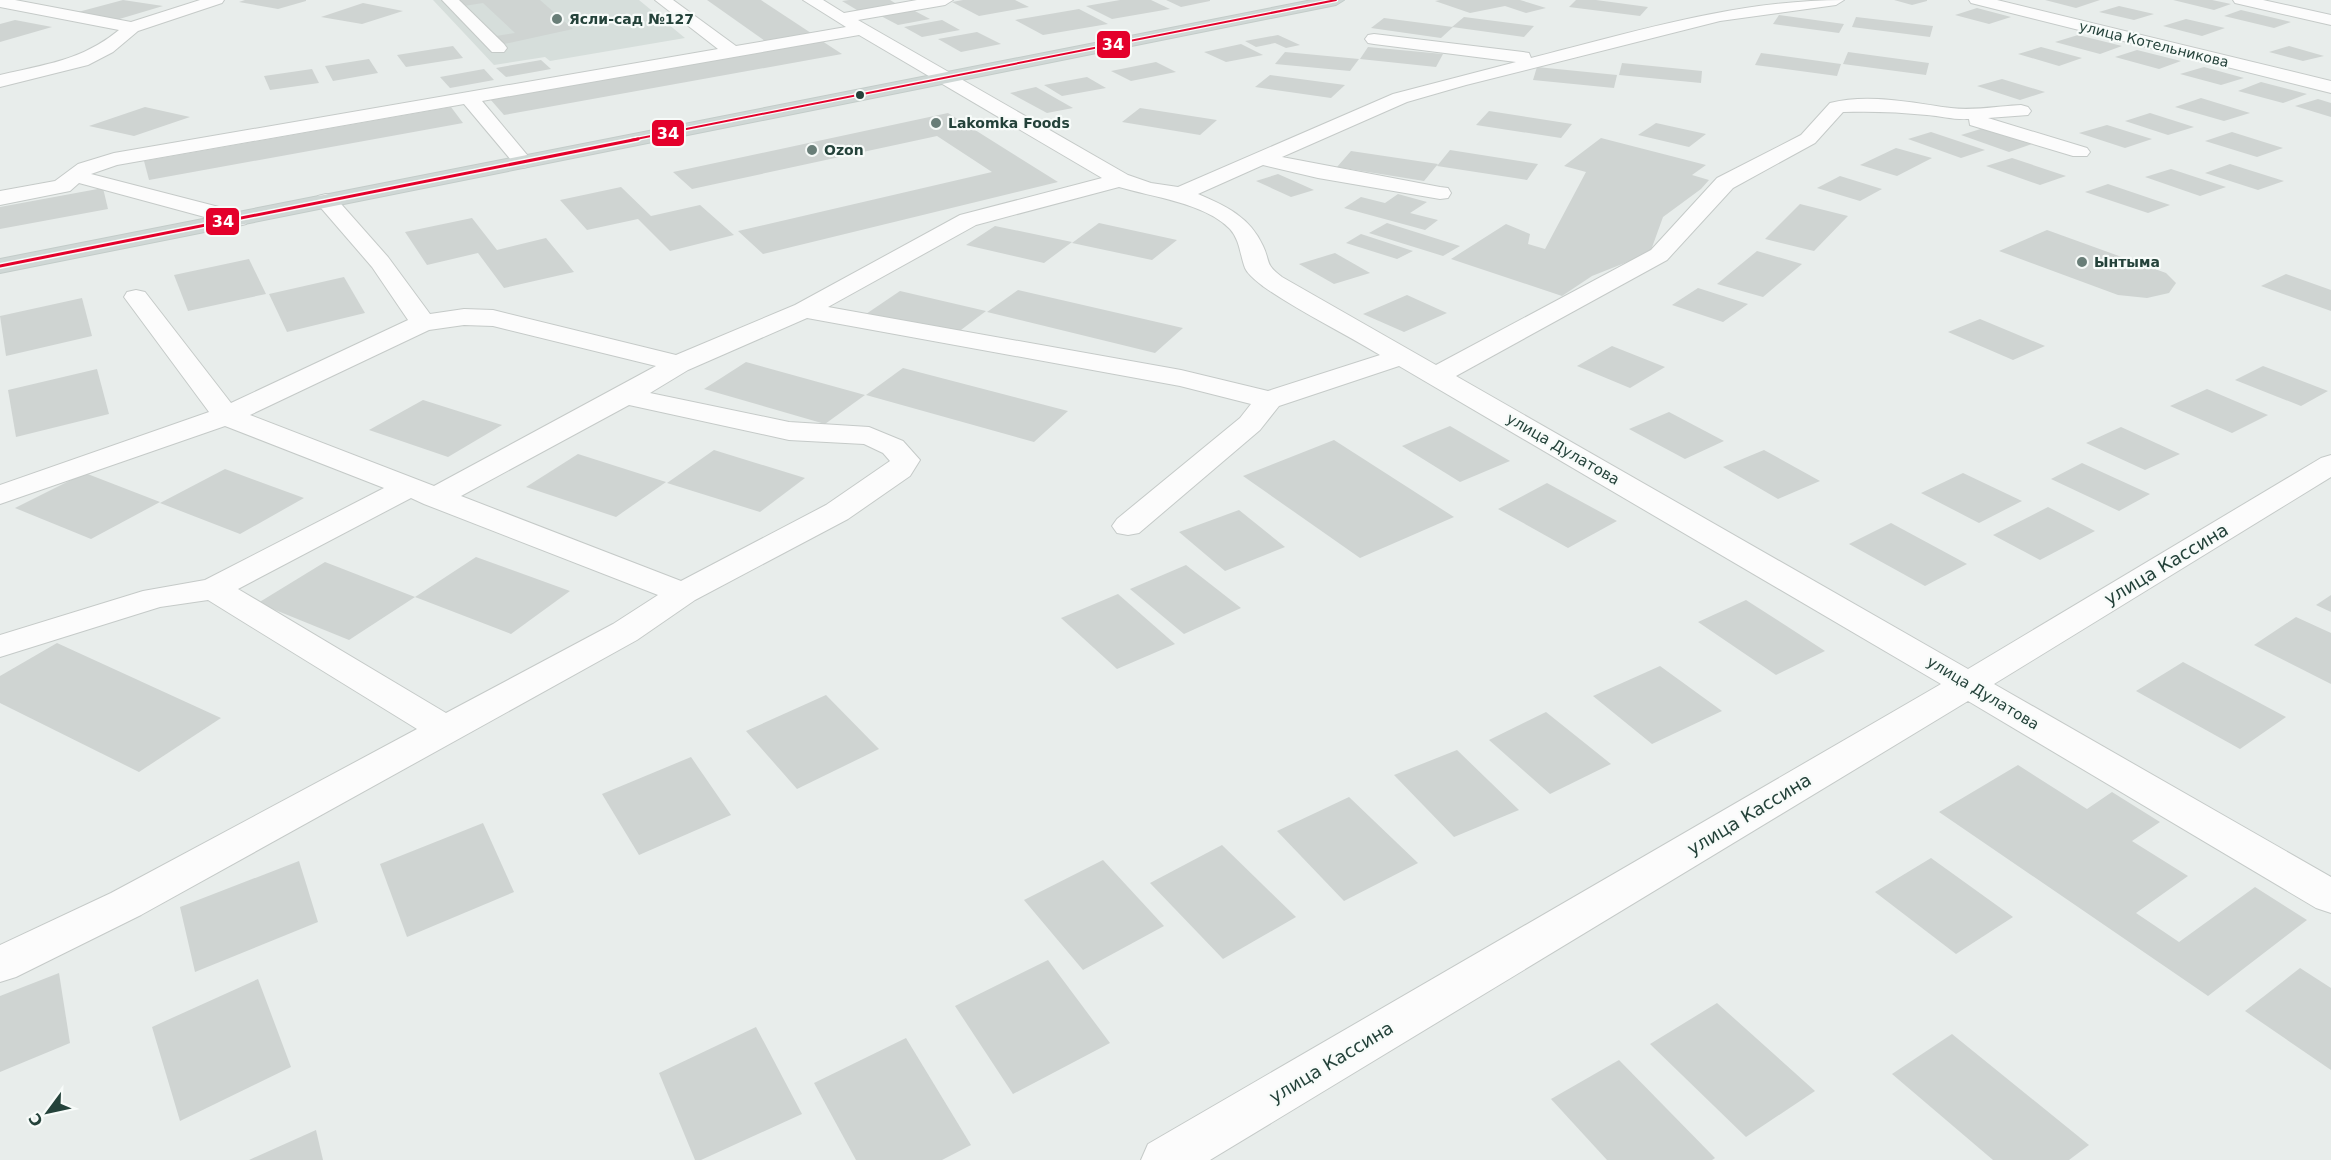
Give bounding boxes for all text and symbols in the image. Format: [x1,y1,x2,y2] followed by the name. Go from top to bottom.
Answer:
[569,11,694,27] place label: Ясли-сад №127
[550,12,564,26] marker: Ясли-сад №127
[2078,18,2230,70] street label: улица Котельникова
[1096,30,1131,59] line badge: 34
[1102,35,1124,54] text: 34
[854,89,866,101] unlabelled marker
[948,115,1070,131] place label: Lakomka Foods
[929,116,943,130] marker: Lakomka Foods
[651,119,685,147] line badge: 34
[657,124,679,143] text: 34
[824,142,864,158] place label: Ozon
[805,143,819,157] marker: Ozon
[205,207,240,236] line badge: 34
[212,212,234,231] text: 34
[2094,254,2160,270] place label: Ынтыма
[2075,255,2089,269] marker: Ынтыма
[1503,409,1623,489] street label: улица Дулатова
[2100,519,2232,609] street label: улица Кассина
[1924,652,2042,734] street label: улица Дулатова
[1683,769,1815,859] street label: улица Кассина
[1265,1017,1397,1107] street label: улица Кассина
[18,1082,78,1142] north arrow
[25,1110,47,1130] text: С

